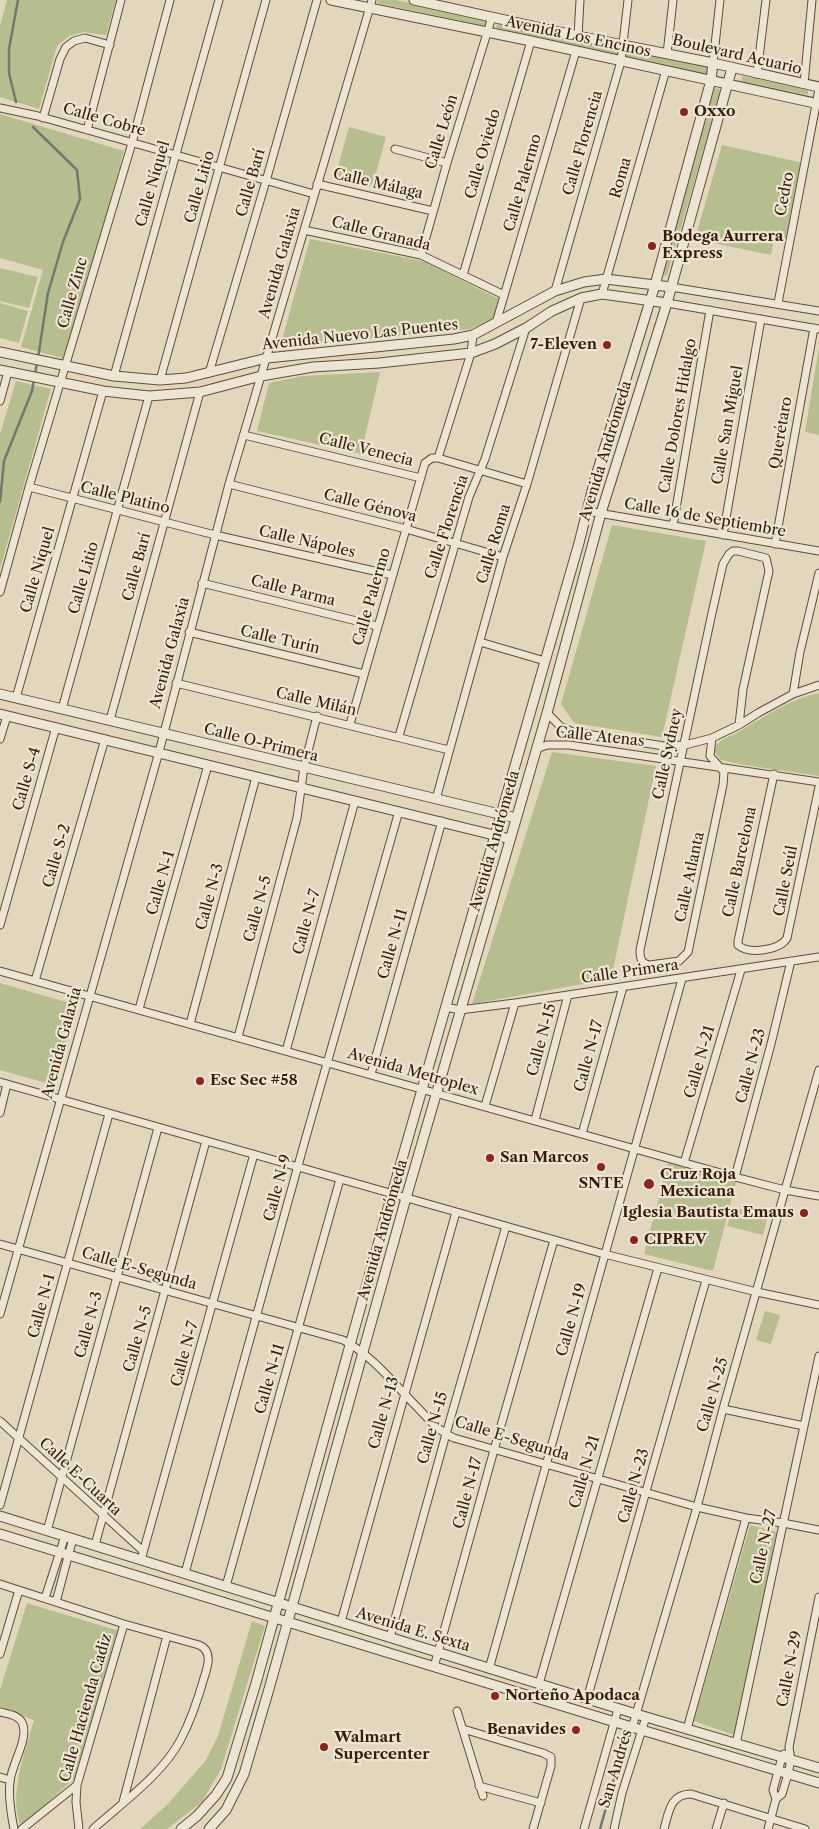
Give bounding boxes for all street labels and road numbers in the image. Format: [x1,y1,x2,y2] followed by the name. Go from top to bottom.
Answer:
[504,13,652,61] street label: Avenida Los Encinos
[671,31,803,79] street label: Boulevard Acuario
[559,88,607,198] street label: Calle Florencia
[422,92,462,172] street label: Calle León
[61,100,147,140] street label: Calle Cobre
[462,107,504,201] street label: Calle Oviedo
[500,132,546,234] street label: Calle Palermo
[132,139,174,229] street label: Calle Níquel
[233,147,269,219] street label: Calle Barí
[181,149,219,225] street label: Calle Litio
[607,155,635,201] street label: Roma
[331,165,425,203] street label: Calle Málaga
[772,170,798,218] street label: Cedro
[256,205,304,321] street label: Avenida Galaxia
[330,213,432,255] street label: Calle Granada
[54,256,92,330] street label: Calle Zinc
[261,316,459,354] street label: Avenida Nuevo Las Puentes
[656,337,700,495] street label: Calle Dolores Hidalgo
[709,364,747,486] street label: Calle San Miguel
[576,379,636,523] street label: Avenida Andrómeda
[766,395,796,471] street label: Querétaro
[317,430,415,470] street label: Calle Venecia
[422,473,472,581] street label: Calle Florencia
[78,478,172,518] street label: Calle Platino
[322,486,418,526] street label: Calle Génova
[623,495,787,541] street label: Calle 16 de Septiembre
[473,502,515,586] street label: Calle Roma
[257,522,357,562] street label: Calle Nápoles
[17,525,59,615] street label: Calle Níquel
[119,531,155,603] street label: Calle Barí
[65,540,103,616] street label: Calle Litio
[349,546,395,648] street label: Calle Palermo
[249,572,337,610] street label: Calle Parma
[146,595,194,711] street label: Avenida Galaxia
[239,622,321,658] street label: Calle Turín
[274,684,358,720] street label: Calle Milán
[650,707,686,801] street label: Calle Sydney
[202,720,320,766] street label: Calle O-Primera
[555,723,645,751] street label: Calle Atenas
[9,745,45,813] street label: Calle S-4
[466,769,524,913] street label: Avenida Andrómeda
[719,805,761,919] street label: Calle Barcelona
[39,822,75,890] street label: Calle S-2
[672,830,708,924] street label: Calle Atlanta
[770,844,802,918] street label: Calle Seúl
[143,849,179,917] street label: Calle N-1
[192,862,228,932] street label: Calle N-3
[240,874,276,944] street label: Calle N-5
[290,887,324,957] street label: Calle N-7
[374,907,412,981] street label: Calle N-11
[580,956,680,988] street label: Calle Primera
[38,985,86,1101] street label: Avenida Galaxia
[524,1002,560,1078] street label: Calle N-15
[571,1018,607,1094] street label: Calle N-17
[681,1023,719,1101] street label: Calle N-21
[732,1027,770,1105] street label: Calle N-23
[345,1045,481,1099] street label: Avenida Metroplex
[260,1152,296,1224] street label: Calle N-9
[354,1158,412,1302] street label: Avenida Andrómeda
[79,1244,199,1294] street label: Calle E-Segunda
[25,1272,59,1340] street label: Calle N-1
[553,1281,591,1359] street label: Calle N-19
[71,1290,107,1360] street label: Calle N-3
[120,1304,156,1374] street label: Calle N-5
[168,1319,202,1389] street label: Calle N-7
[251,1342,289,1416] street label: Calle N-11
[694,1356,732,1434] street label: Calle N-25
[365,1375,403,1451] street label: Calle N-13
[414,1390,452,1466] street label: Calle N-15
[452,1413,572,1465] street label: Calle E-Segunda
[566,1433,604,1511] street label: Calle N-21
[35,1434,125,1520] street label: Calle E-Cuarta
[615,1447,653,1525] street label: Calle N-23
[450,1455,486,1531] street label: Calle N-17
[747,1508,781,1586] street label: Calle N-27
[354,1604,472,1656] street label: Avenida E. Sexta
[774,1629,806,1709] street label: Calle N-29
[56,1632,116,1784] street label: Calle Hacienda Cadiz
[596,1728,636,1810] street label: San Andrés

